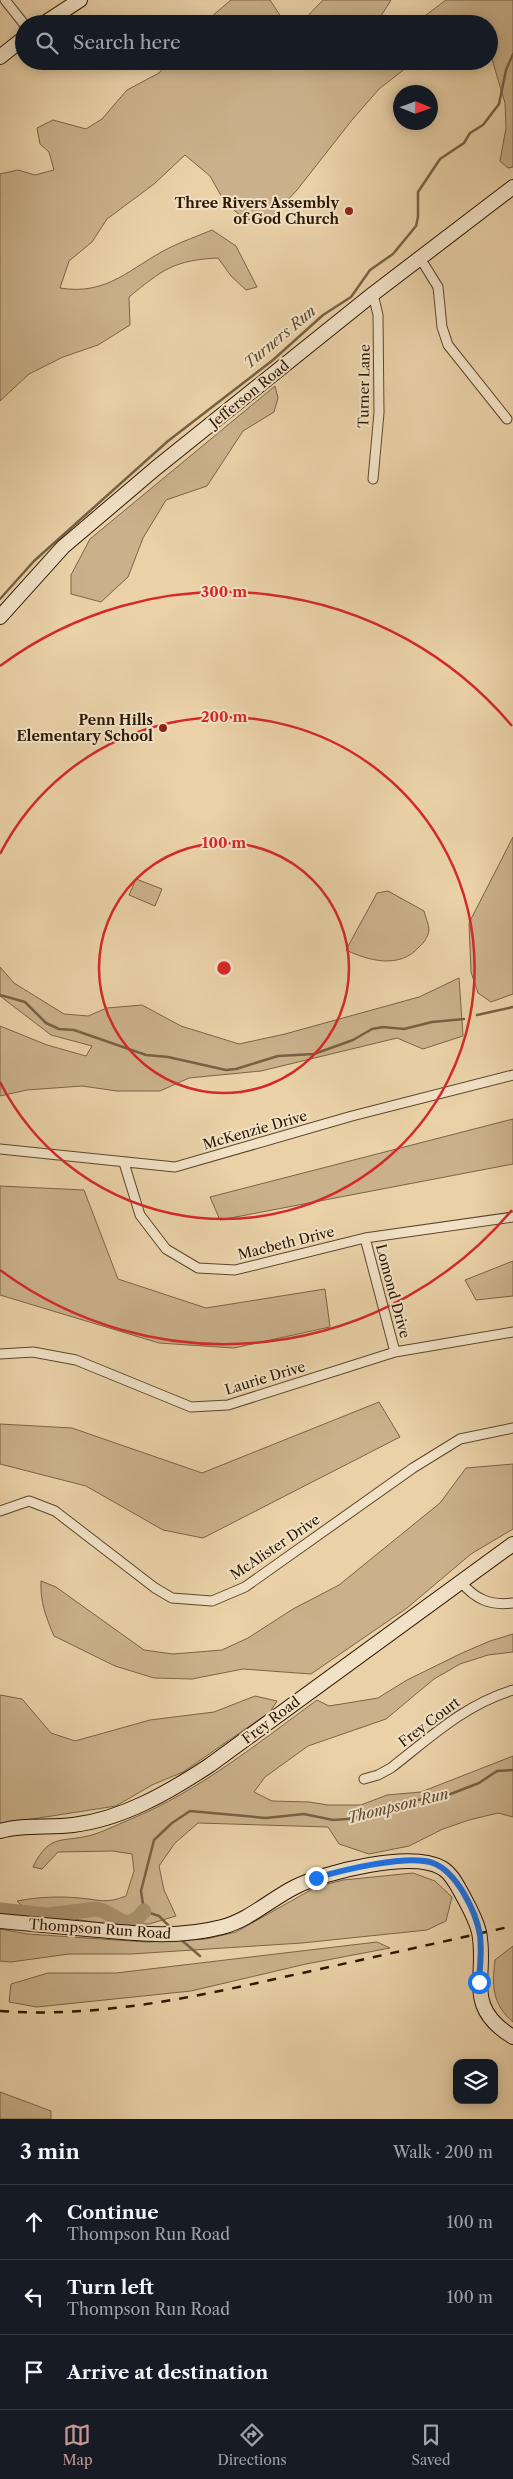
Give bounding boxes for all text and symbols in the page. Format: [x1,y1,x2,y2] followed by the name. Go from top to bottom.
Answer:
[15,15,498,70] search box
[33,29,61,57] icon: search
[73,31,181,54] text: Search here
[393,85,438,130] north arrow
[174,194,339,228] place label: Three Rivers Assembly of God Church
[343,205,355,217] marker: Three Rivers Assembly of God Church
[240,301,319,372] water label: Turners Run
[354,344,374,428] street label: Turner Lane
[204,356,293,433] street label: Jefferson Road
[201,582,247,601] text: 300 m
[201,707,247,726] text: 200 m
[16,711,153,745] place label: Penn Hills Elementary School
[157,722,169,734] marker: Penn Hills Elementary School
[202,833,246,852] text: 100 m
[215,959,233,977] centre of rings
[201,1106,309,1153] street label: McKenzie Drive
[236,1222,336,1264] street label: Macbeth Drive
[372,1242,414,1340] street label: Lomond Drive
[223,1357,308,1399] street label: Laurie Drive
[227,1510,323,1584] street label: McAlister Drive
[238,1692,304,1748] street label: Frey Road
[395,1693,463,1751] street label: Frey Court
[345,1784,450,1827] water label: Thompson Run
[305,1867,328,1890] route end
[28,1915,172,1943] street label: Thompson Run Road
[468,1971,491,1994] route start
[453,2059,498,2104] map controls
[453,2059,498,2104] button: layers
[20,2139,80,2164] text: 3 min
[393,2142,493,2162] text: Walk · 200 m
[67,2201,159,2224] text: Continue
[20,2208,48,2236] icon: ahead
[447,2212,493,2232] text: 100 m
[67,2224,230,2244] text: Thompson Run Road
[67,2276,154,2299] text: Turn left
[20,2283,48,2311] icon: left
[447,2287,493,2307] text: 100 m
[67,2299,230,2319] text: Thompson Run Road
[20,2358,48,2386] icon: arrive
[67,2361,268,2384] text: Arrive at destination
[62,2421,93,2469] tab: Map
[217,2421,287,2469] tab: Directions
[412,2421,450,2469] tab: Saved

